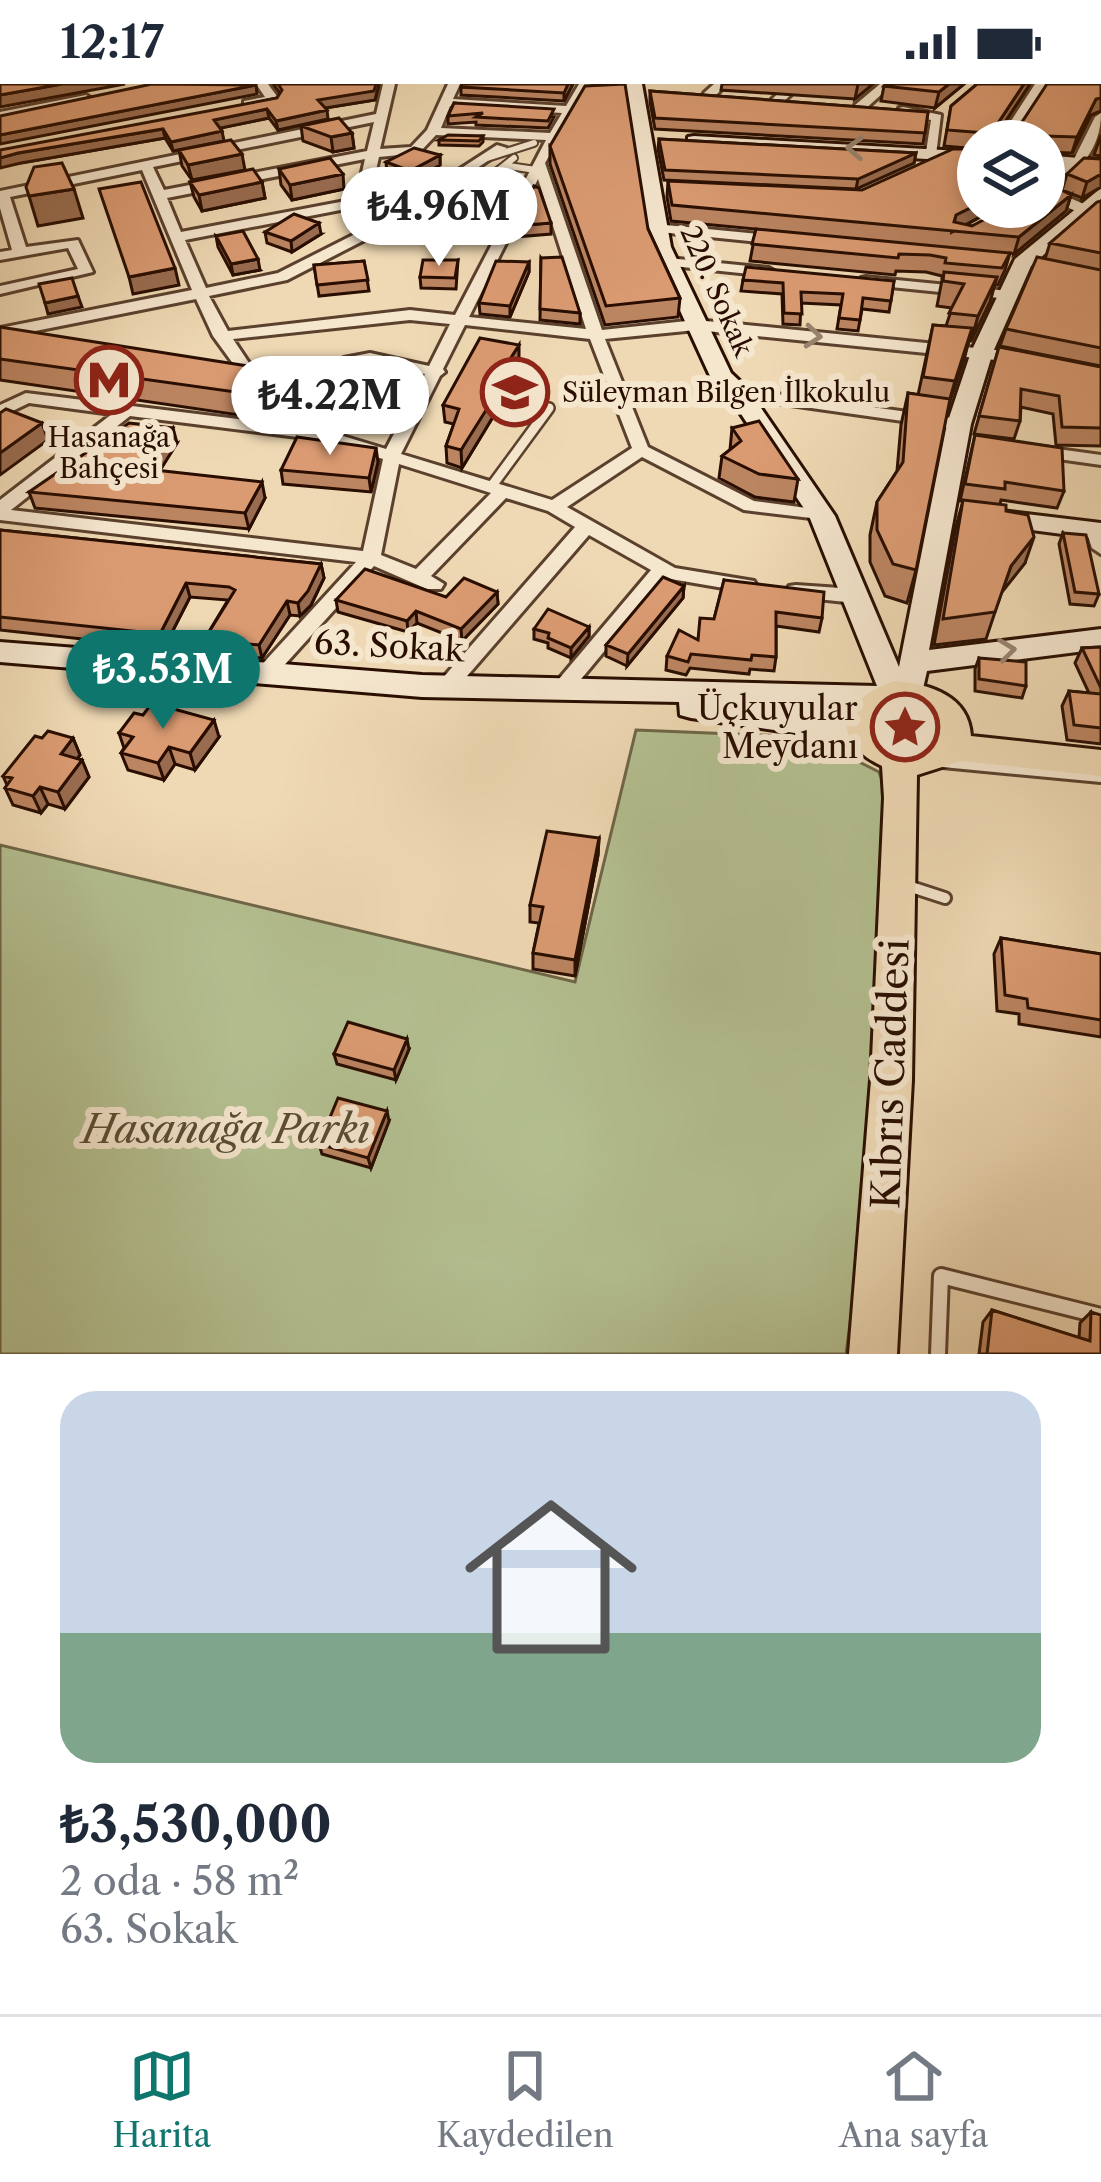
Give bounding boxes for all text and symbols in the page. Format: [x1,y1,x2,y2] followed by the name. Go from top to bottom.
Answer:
[60,14,164,70] text: 12:17
[957,120,1065,228] map controls
[957,120,1065,228] button: layers
[845,135,864,161] one-way arrow
[341,167,537,269] pin: ₺4.96M
[367,182,511,230] text: ₺4.96M
[674,221,761,363] street label: 220. Sokak
[804,323,823,348] one-way arrow
[74,345,144,415] metro station icon: Hasanağa Bahçesi
[232,356,428,458] pin: ₺4.22M
[480,357,550,427] school or university icon: Süleyman Bilgen İlkokulu
[258,371,402,419] text: ₺4.22M
[562,375,890,409] place label: Süleyman Bilgen İlkokulu
[48,421,171,485] place label: Hasanağa Bahçesi
[313,622,467,670] street label: 63. Sokak
[65,630,261,732] pin: ₺3.53M
[998,638,1017,664] one-way arrow
[93,645,233,693] text: ₺3.53M
[697,688,858,767] place label: Üçkuyular Meydanı
[870,692,940,762] place icon: Üçkuyular Meydanı
[861,938,919,1210] street label: Kıbrıs Caddesi
[79,1105,370,1153] park label: Hasanağa Parkı
[443,1469,659,1685] icon: home
[60,1793,332,1855] text: ₺3,530,000
[60,1857,299,1905] text: 2 oda · 58 m²
[60,1905,237,1953] text: 63. Sokak
[113,2043,211,2156] tab: Harita
[436,2043,614,2156] tab: Kaydedilen
[839,2043,988,2156] tab: Ana sayfa

